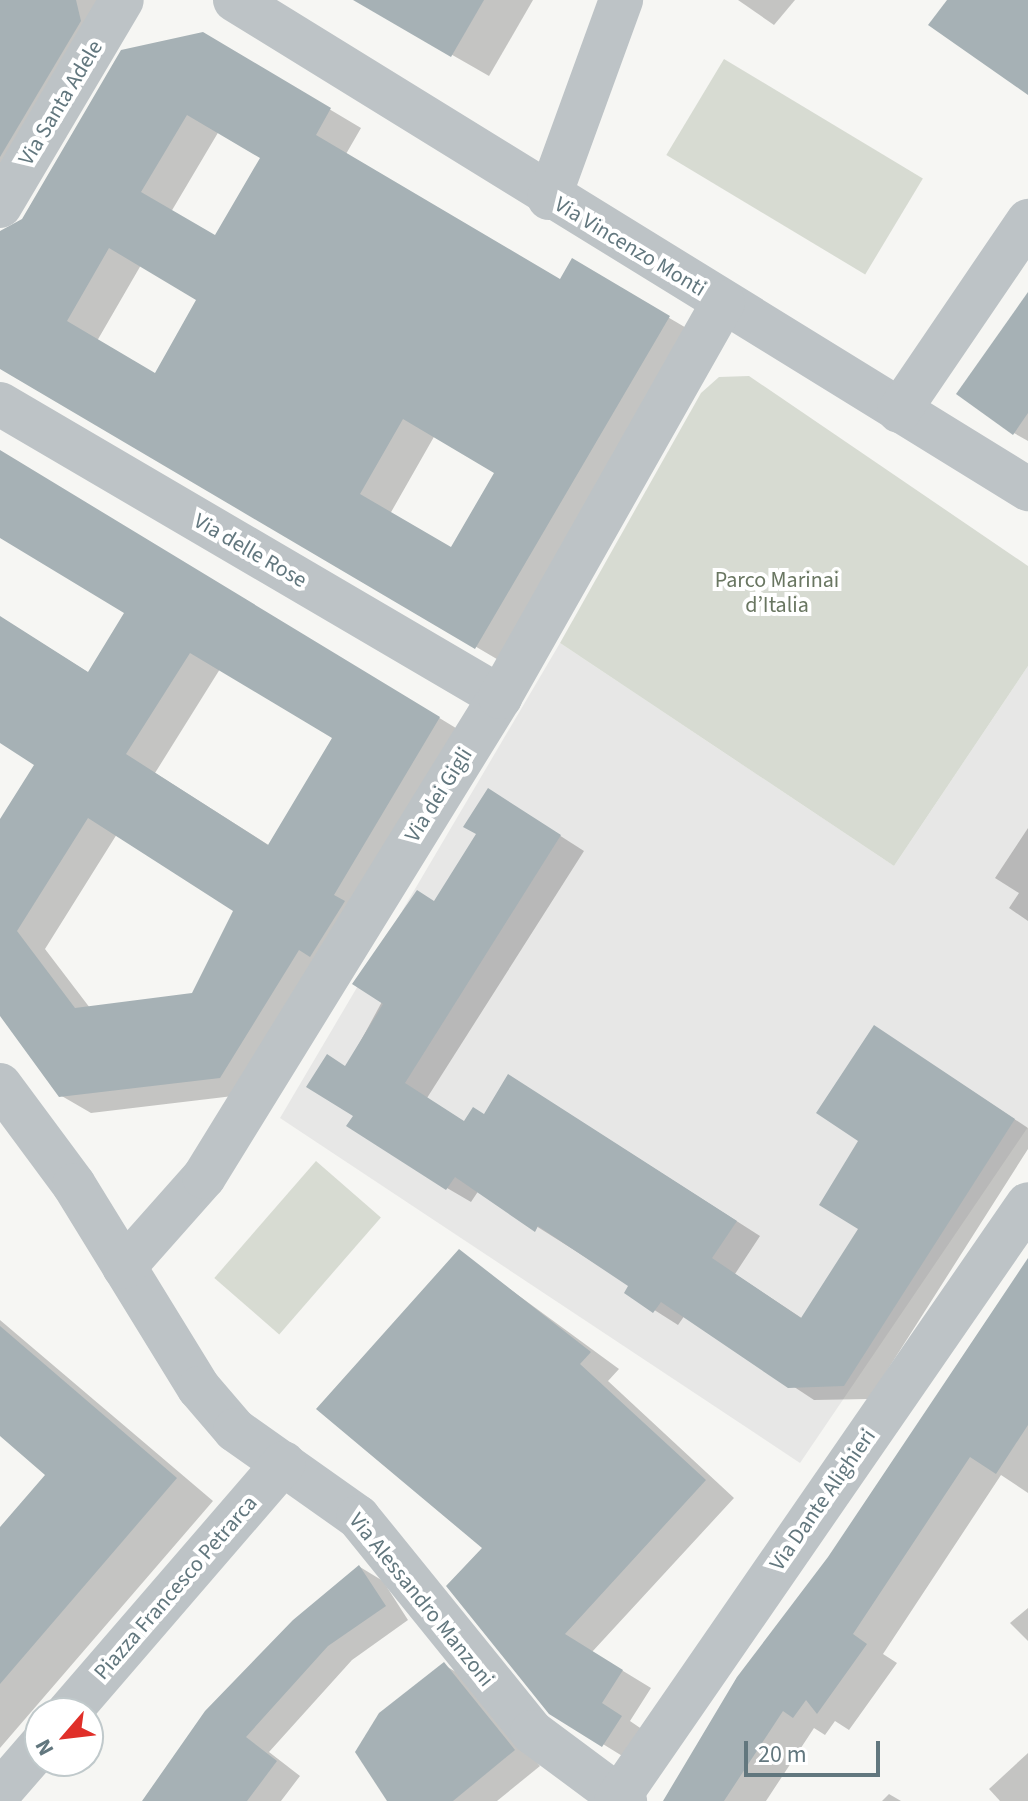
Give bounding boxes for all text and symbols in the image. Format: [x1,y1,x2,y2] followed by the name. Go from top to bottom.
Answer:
[13,36,109,170] street label: Via Santa Adele
[550,191,710,303] street label: Via Vincenzo Monti
[189,508,311,594] street label: Via delle Rose
[715,567,839,618] park label: Parco Marinai d’Italia
[400,743,478,847] street label: Via dei Gigli
[764,1424,882,1576] street label: Via Dante Alighieri
[89,1490,263,1686] street label: Piazza Francesco Petrarca
[343,1508,499,1692] street label: Via Alessandro Manzoni
[24,1697,104,1777] north arrow
[748,1725,884,1775] scale bar
[27,1733,62,1761] text: N
[758,1737,807,1772] text: 20 m

